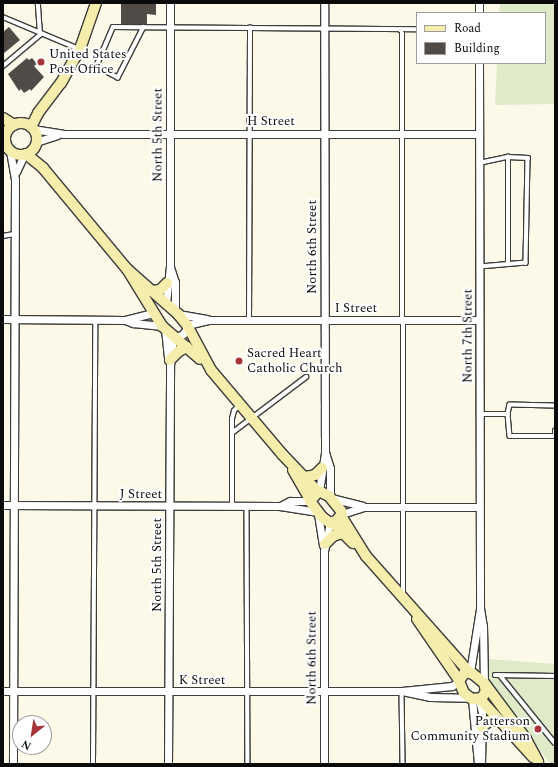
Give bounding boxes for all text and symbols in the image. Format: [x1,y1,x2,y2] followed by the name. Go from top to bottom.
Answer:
[416,12,546,64] legend
[454,19,481,38] text: Road
[454,39,500,58] text: Building
[49,47,127,78] place label: United States Post Office
[36,57,46,67] marker: United States Post Office
[150,88,166,182] street label: North 5th Street
[247,113,295,129] street label: H Street
[304,200,320,294] street label: North 6th Street
[460,289,476,383] street label: North 7th Street
[335,300,377,316] street label: I Street
[247,346,343,377] place label: Sacred Heart Catholic Church
[234,356,244,366] marker: Sacred Heart Catholic Church
[120,486,162,502] street label: J Street
[149,518,165,612] street label: North 5th Street
[304,611,320,705] street label: North 6th Street
[179,672,225,688] street label: K Street
[410,714,530,745] place label: Patterson Community Stadium
[12,715,52,755] north arrow
[533,724,543,734] marker: Patterson Community Stadium
[18,735,34,755] text: N

